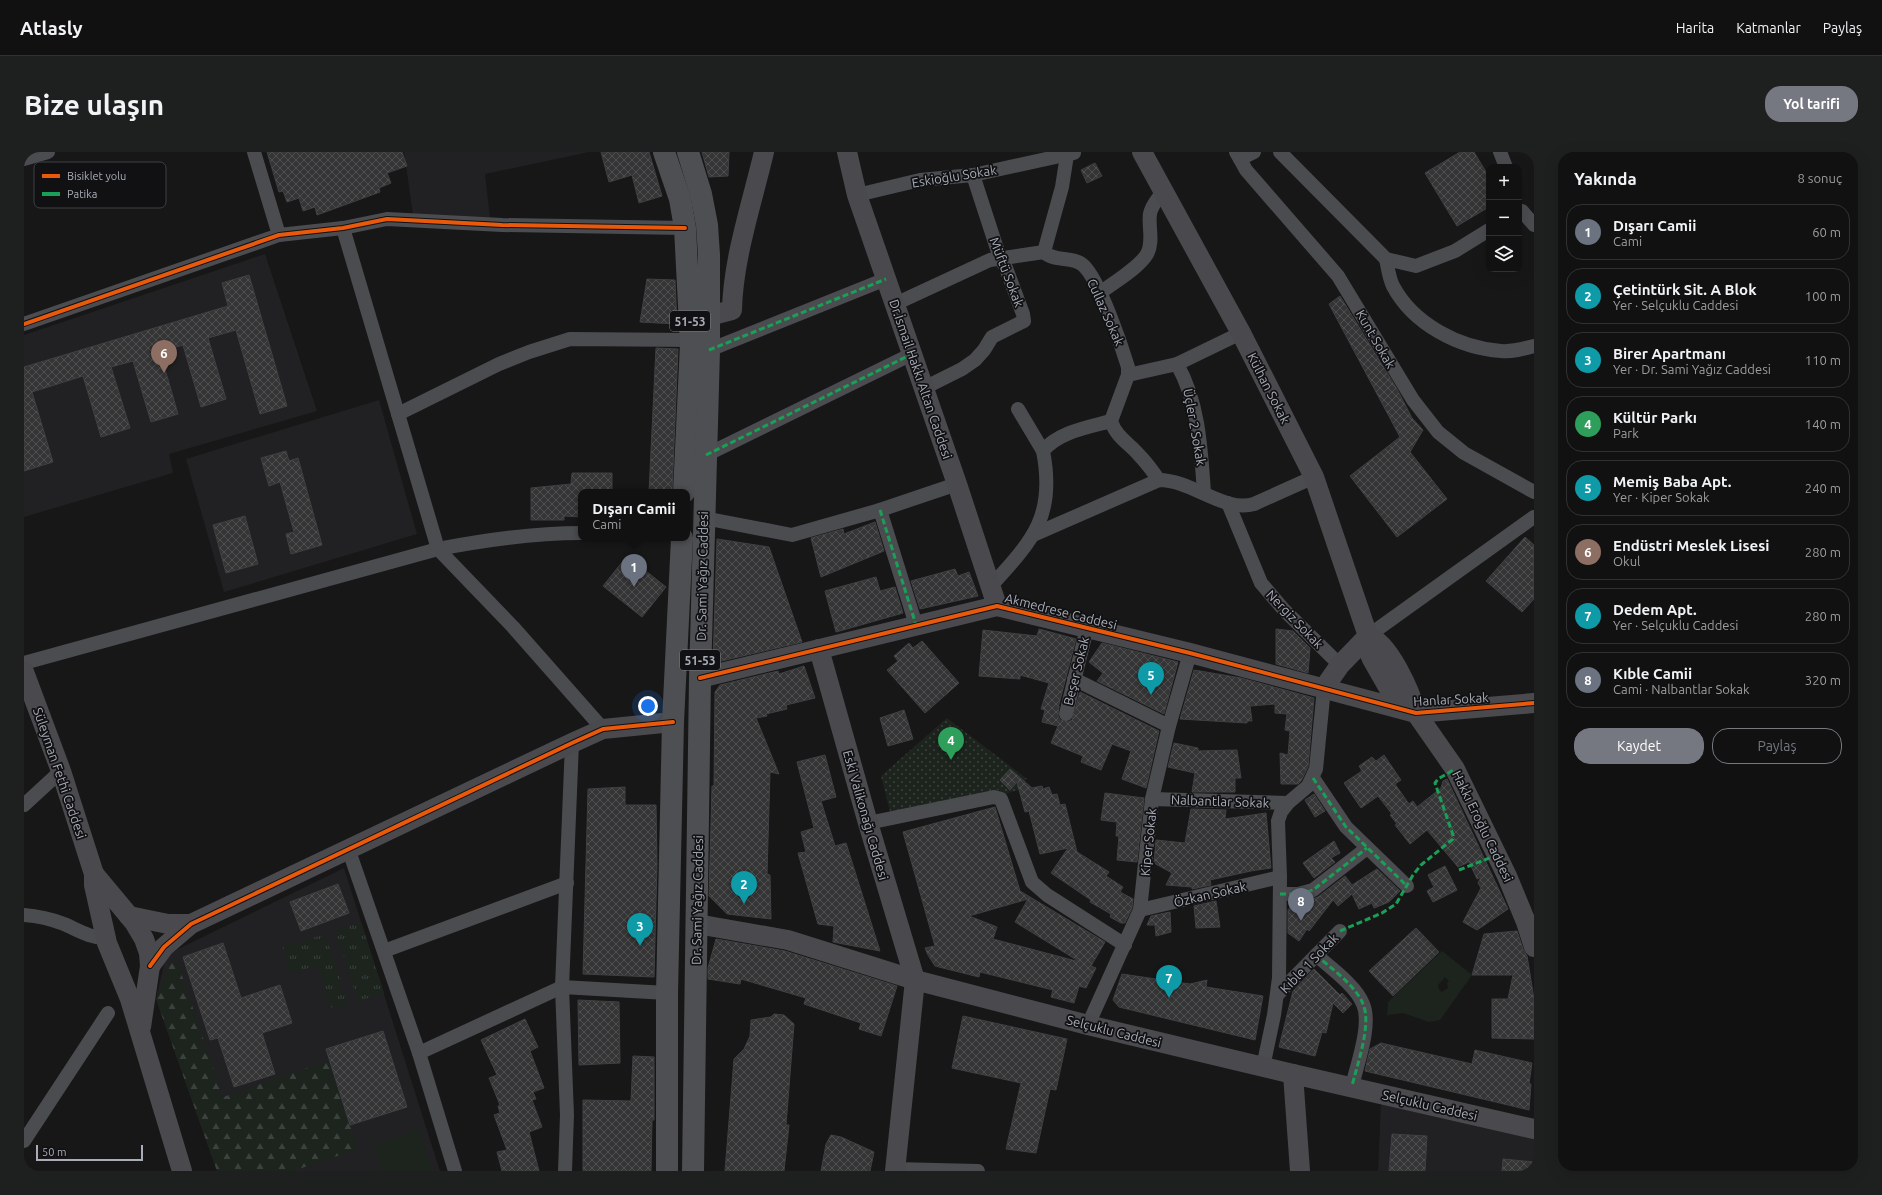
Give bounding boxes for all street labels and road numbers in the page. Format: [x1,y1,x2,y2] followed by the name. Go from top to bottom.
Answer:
[911,162,998,190] street label: Eskioğlu Sokak
[987,235,1027,309] street label: Müftü Sokak
[1085,276,1127,348] street label: Cullaz Sokak
[887,297,956,461] street label: Dr.İsmail Hakkı Altan Caddesi
[1354,307,1399,371] street label: Kunt Sokak
[670,311,710,331] road number: 51-53
[1245,350,1293,426] street label: Külhan Sokak
[1181,387,1210,467] street label: Üçler 2 Sokak
[694,511,710,641] street label: Dr. Sami Yağız Caddesi
[1264,587,1326,651] street label: Nergiz Sokak
[1004,590,1118,632] street label: Akmedrese Caddesi
[1061,635,1091,707] street label: Beşer Sokak
[680,650,720,670] road number: 51-53
[1413,690,1489,708] street label: Hanlar Sokak
[31,706,89,840] street label: Süleyman Fethi Caddesi
[841,748,891,882] street label: Eski Valikonağı Caddesi
[1450,768,1516,884] street label: Hakkı Eroğlu Caddesi
[1171,792,1270,810] street label: Nalbantlar Sokak
[1137,807,1159,877] street label: Kiper Sokak
[689,835,705,965] street label: Dr. Sami Yağız Caddesi
[1172,878,1248,909] street label: Özkan Sokak
[1277,930,1341,996] street label: Kıble 1 Sokak
[1065,1012,1163,1050] street label: Selçuklu Caddesi
[1381,1087,1479,1123] street label: Selçuklu Caddesi

